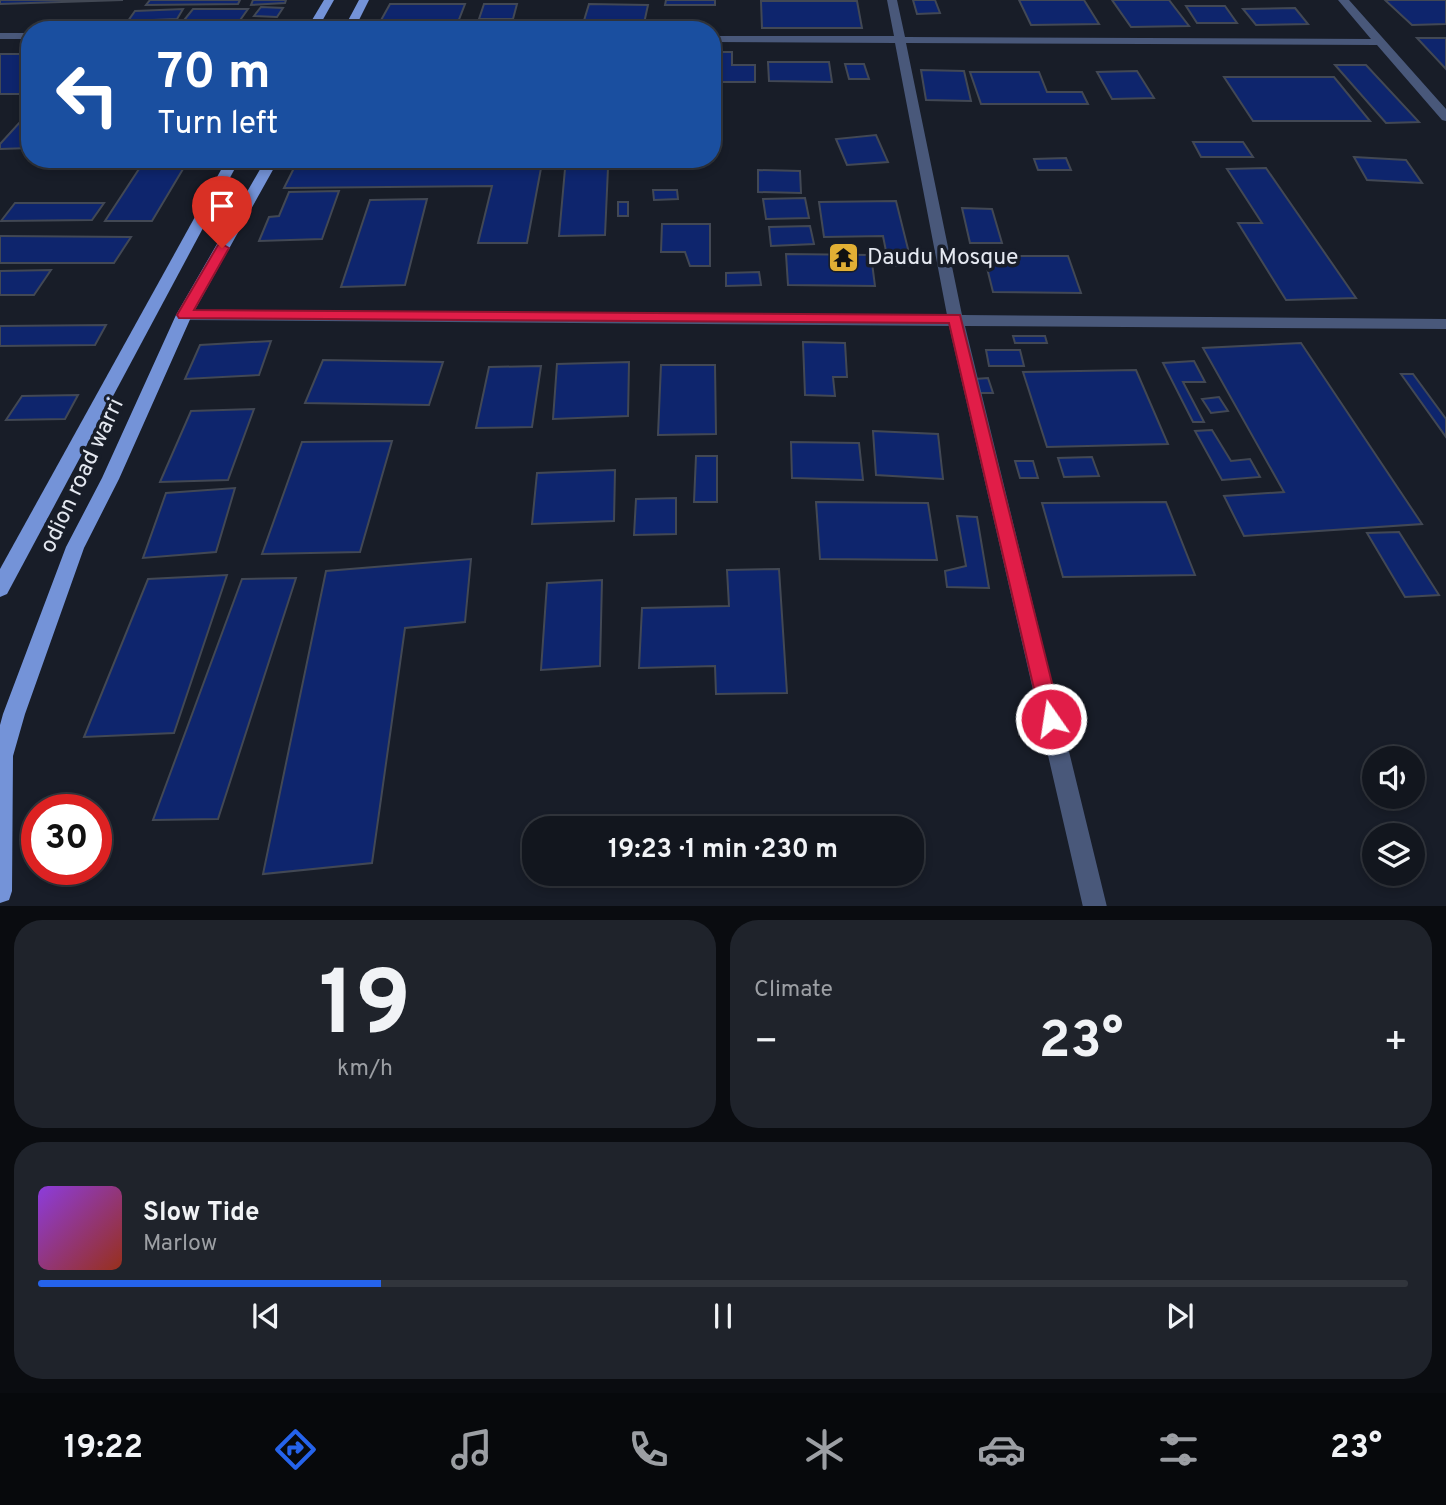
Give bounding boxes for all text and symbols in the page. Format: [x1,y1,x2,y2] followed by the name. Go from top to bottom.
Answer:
[157,44,271,106] text: 70 m
[42,49,133,140] icon: left
[157,105,278,145] text: Turn left
[192,176,252,248] pin
[203,187,241,225] icon: arrive
[827,241,861,275] temple icon: Daudu Mosque
[867,244,1018,273] place label: Daudu Mosque
[34,394,132,558] street label: odion road warri
[1014,682,1088,756] position arrow
[1362,746,1425,886] map controls
[1362,746,1425,809] button: sound
[21,794,112,885] speed limit sign: 30
[1362,823,1425,886] button: layers
[608,834,838,867] text: 19:23 · 1 min · 230 m
[319,952,411,1067] text: 19
[754,976,833,1005] text: Climate
[1039,1010,1123,1076] text: 23°
[754,1019,779,1068] text: −
[1383,1019,1408,1068] text: +
[337,1055,393,1084] text: km/h
[143,1197,260,1230] text: Slow Tide
[143,1230,217,1259] text: Marlow
[247,1297,285,1335] icon: previous
[704,1297,742,1335] icon: pause
[1161,1297,1199,1335] icon: next
[271,1425,320,1474] icon: directions
[447,1425,496,1474] icon: music
[624,1425,673,1474] icon: phone
[800,1425,849,1474] icon: climate
[977,1425,1026,1474] icon: car
[1154,1425,1203,1474] icon: filters
[64,1429,143,1469] text: 19:22
[1330,1429,1382,1469] text: 23°

